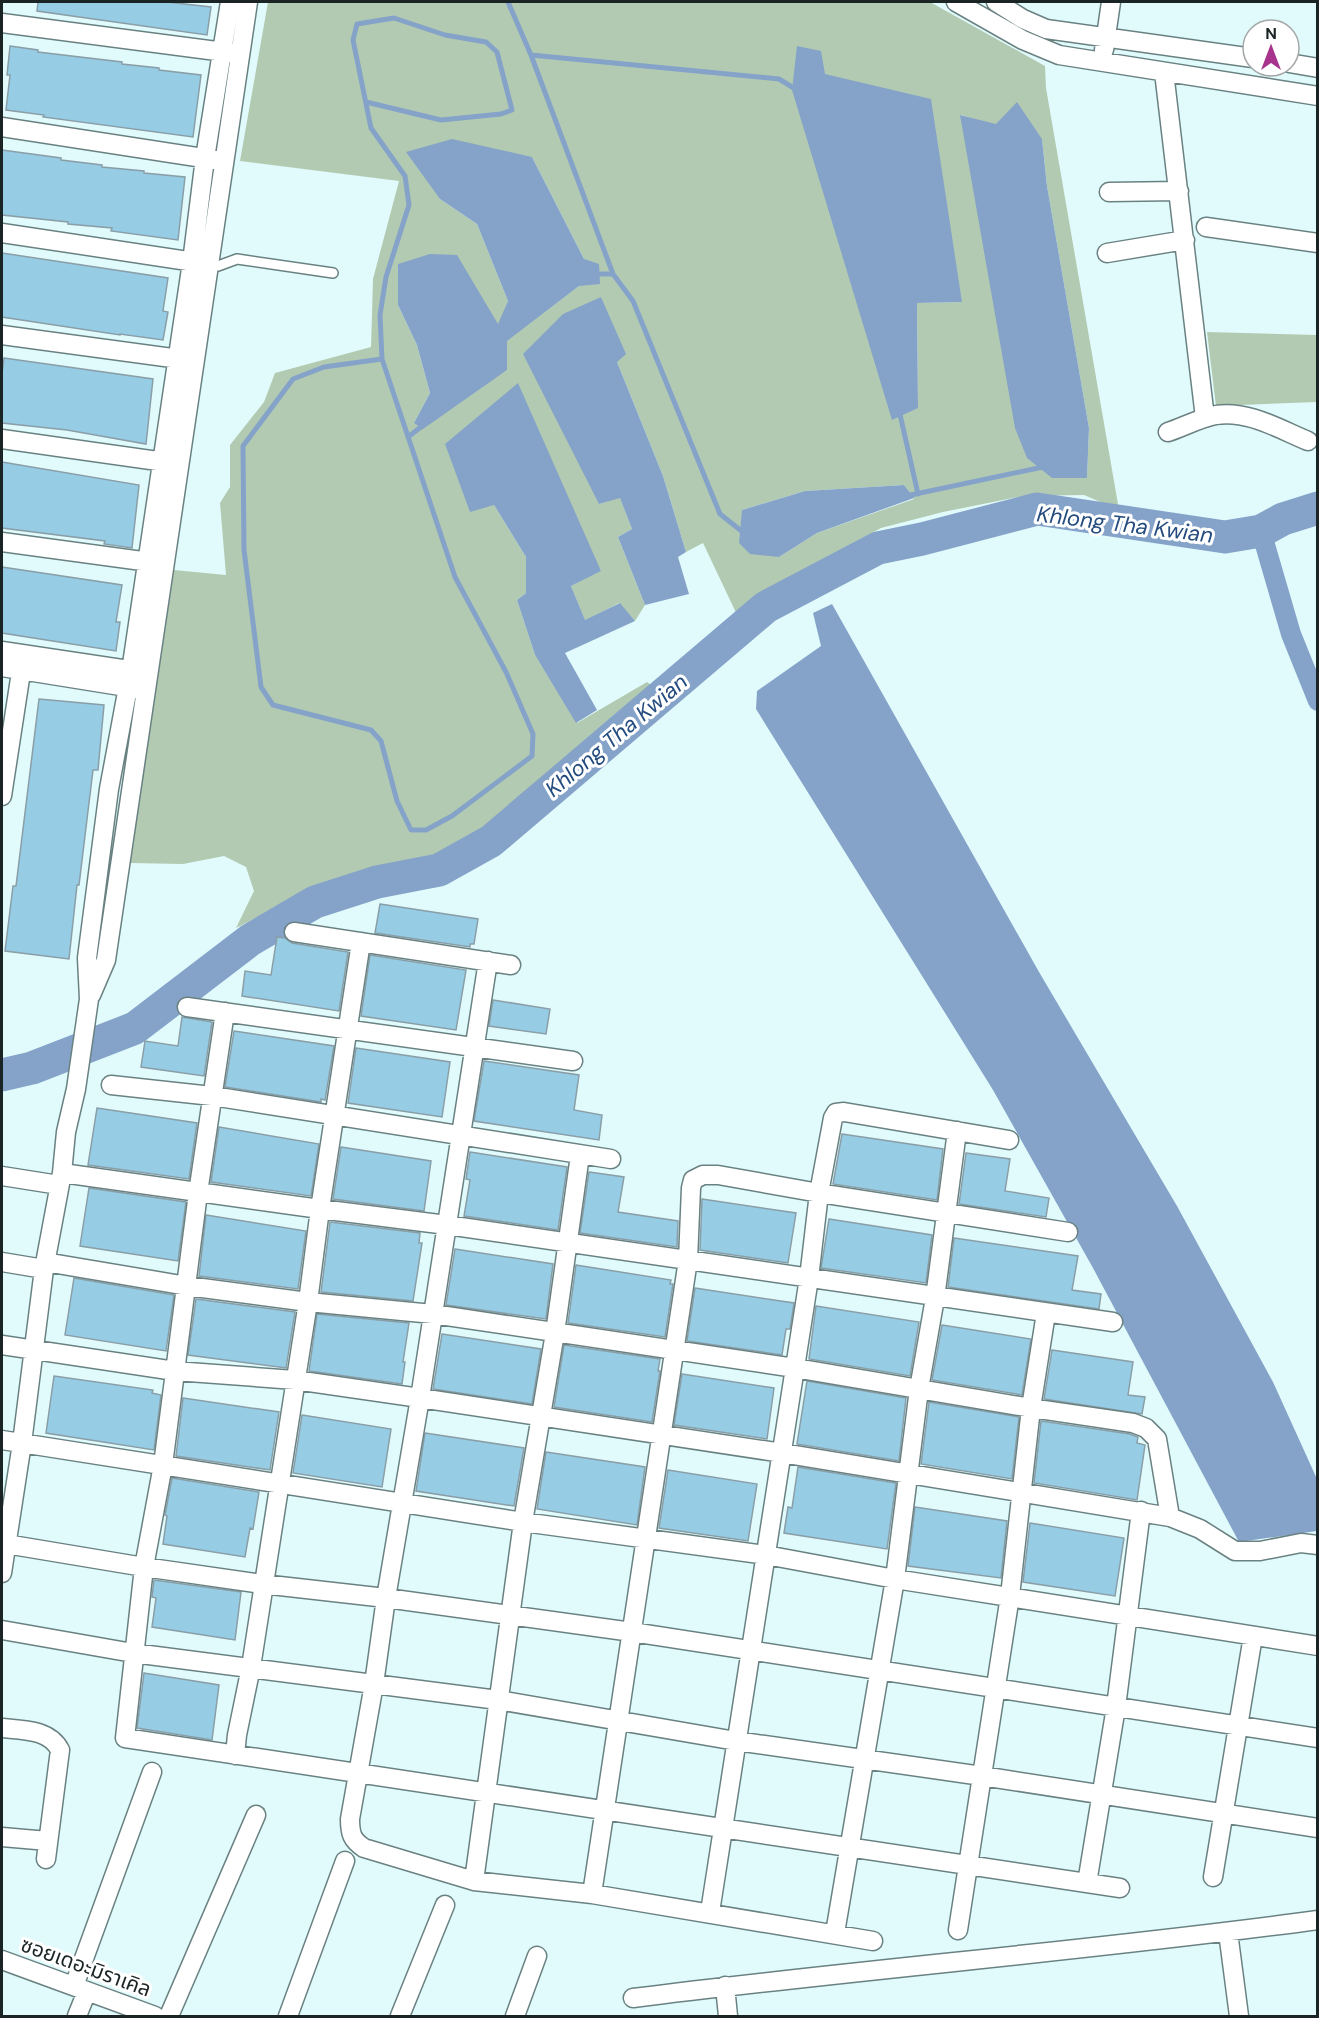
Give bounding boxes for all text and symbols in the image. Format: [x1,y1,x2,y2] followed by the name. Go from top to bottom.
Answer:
[1241,18,1301,78] north arrow
[1265,23,1277,44] text: N
[1035,499,1215,550] water label: Khlong Tha Kwian
[539,667,693,803] water label: Khlong Tha Kwian
[17,1930,155,2004] street label: ซอยเดอะมิราเคิล

